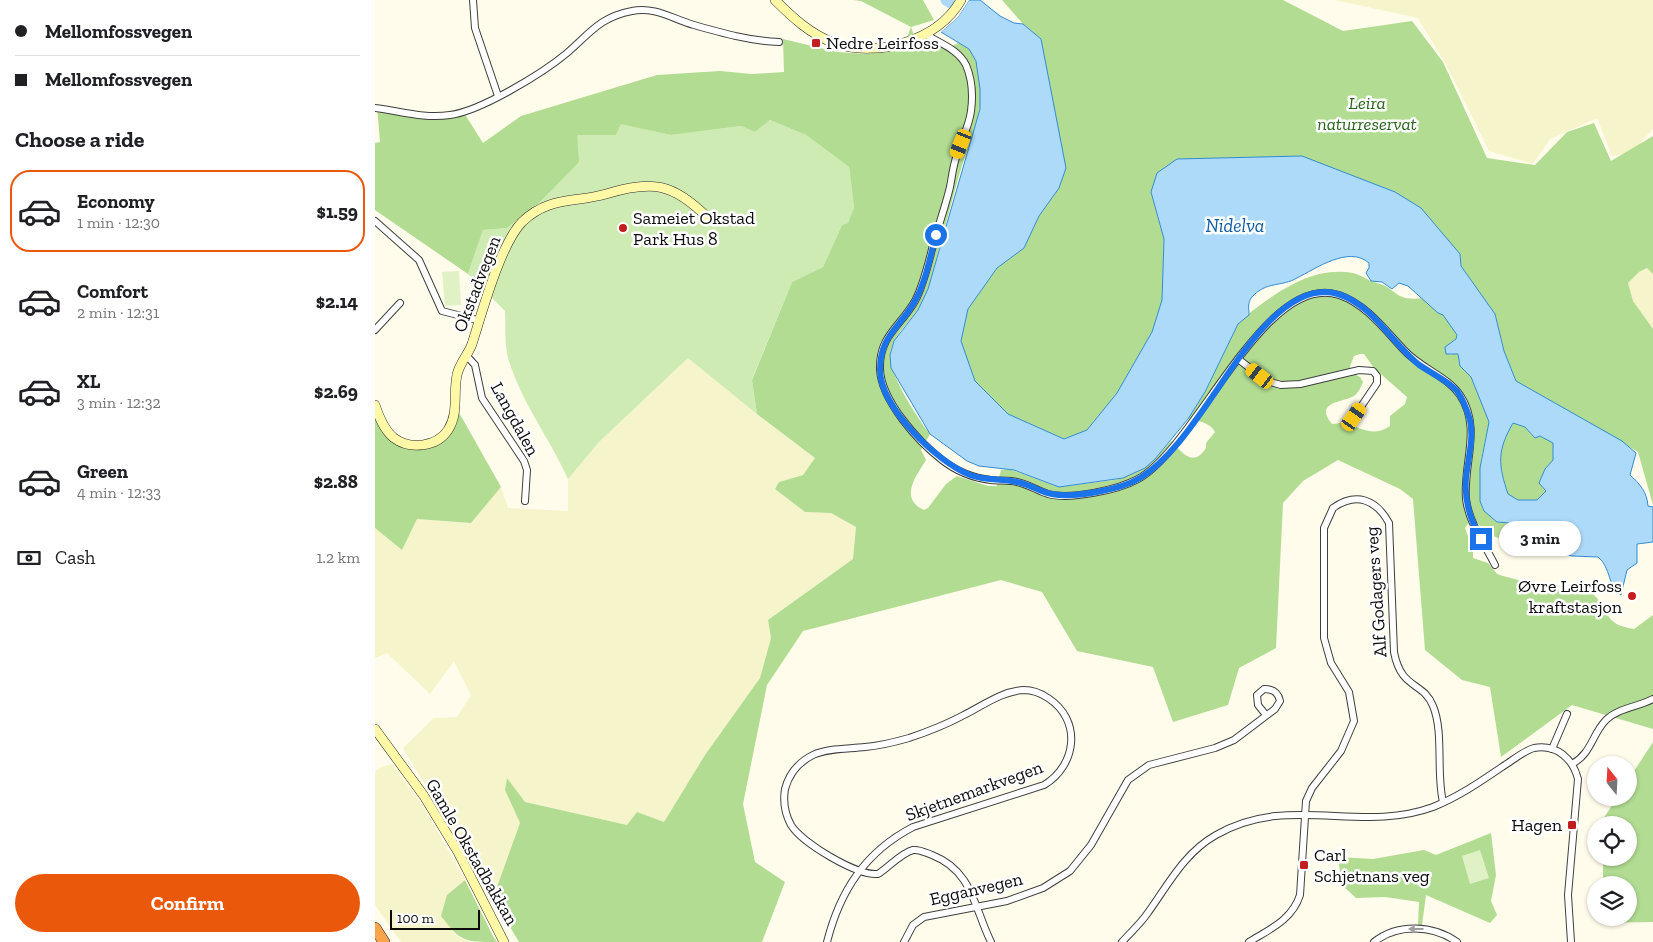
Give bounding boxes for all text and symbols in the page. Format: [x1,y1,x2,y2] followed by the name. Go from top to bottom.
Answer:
[45,20,192,43] text: Mellomfossvegen
[826,32,939,54] place label: Nedre Leirfoss
[810,37,822,49] marker: Nedre Leirfoss
[45,68,192,91] text: Mellomfossvegen
[1317,92,1417,135] park label: Leira naturreservat
[15,126,145,153] text: Choose a ride
[948,127,973,161] car
[17,189,62,234] icon: car
[77,190,155,213] text: Economy
[317,200,358,223] text: $1.59
[633,207,755,250] place label: Sameiet Okstad Park Hus 8
[77,213,160,232] text: 1 min · 12:30
[1206,214,1264,237] water label: Nidelva
[617,222,629,234] marker: Sameiet Okstad Park Hus 8
[925,224,947,246] route start
[449,232,506,335] street label: Okstadvegen
[17,279,62,324] icon: car
[77,280,148,303] text: Comfort
[316,290,358,313] text: $2.14
[77,303,159,322] text: 2 min · 12:31
[1243,361,1276,391] car
[17,369,62,414] icon: car
[77,370,100,393] text: XL
[486,378,545,460] street label: Langdalen
[314,380,358,403] text: $2.69
[77,393,161,412] text: 3 min · 12:32
[1339,400,1368,434] car
[17,459,62,504] icon: car
[77,460,128,483] text: Green
[314,470,358,493] text: $2.88
[77,483,161,502] text: 4 min · 12:33
[1499,522,1581,556] callout: 3 min
[1360,526,1392,658] street label: Alf Godagers veg
[1470,528,1492,550] route end
[1520,529,1560,548] text: 3 min
[15,544,43,572] icon: cash
[55,546,95,569] text: Cash
[316,548,360,567] text: 1.2 km
[1518,575,1623,618] place label: Øvre Leirfoss kraftstasjon
[1626,590,1638,602] marker: Øvre Leirfoss kraftstasjon
[902,756,1046,826] street label: Skjetnemarkvegen
[1587,756,1637,806] north arrow
[1587,756,1637,926] map controls
[421,775,523,930] street label: Gamle Okstadbakkan
[1511,814,1563,836] place label: Hagen
[1587,816,1637,866] button: locate
[1566,819,1578,831] marker: Hagen
[1314,844,1430,887] place label: Carl Schjetnans veg
[1298,859,1310,871] marker: Carl Schjetnans veg
[927,867,1025,910] street label: Egganvegen
[15,874,360,932] button: Confirm
[1587,876,1637,926] button: layers
[390,907,480,930] scale bar
[397,910,434,927] text: 100 m
[1407,925,1423,933] one-way arrow

